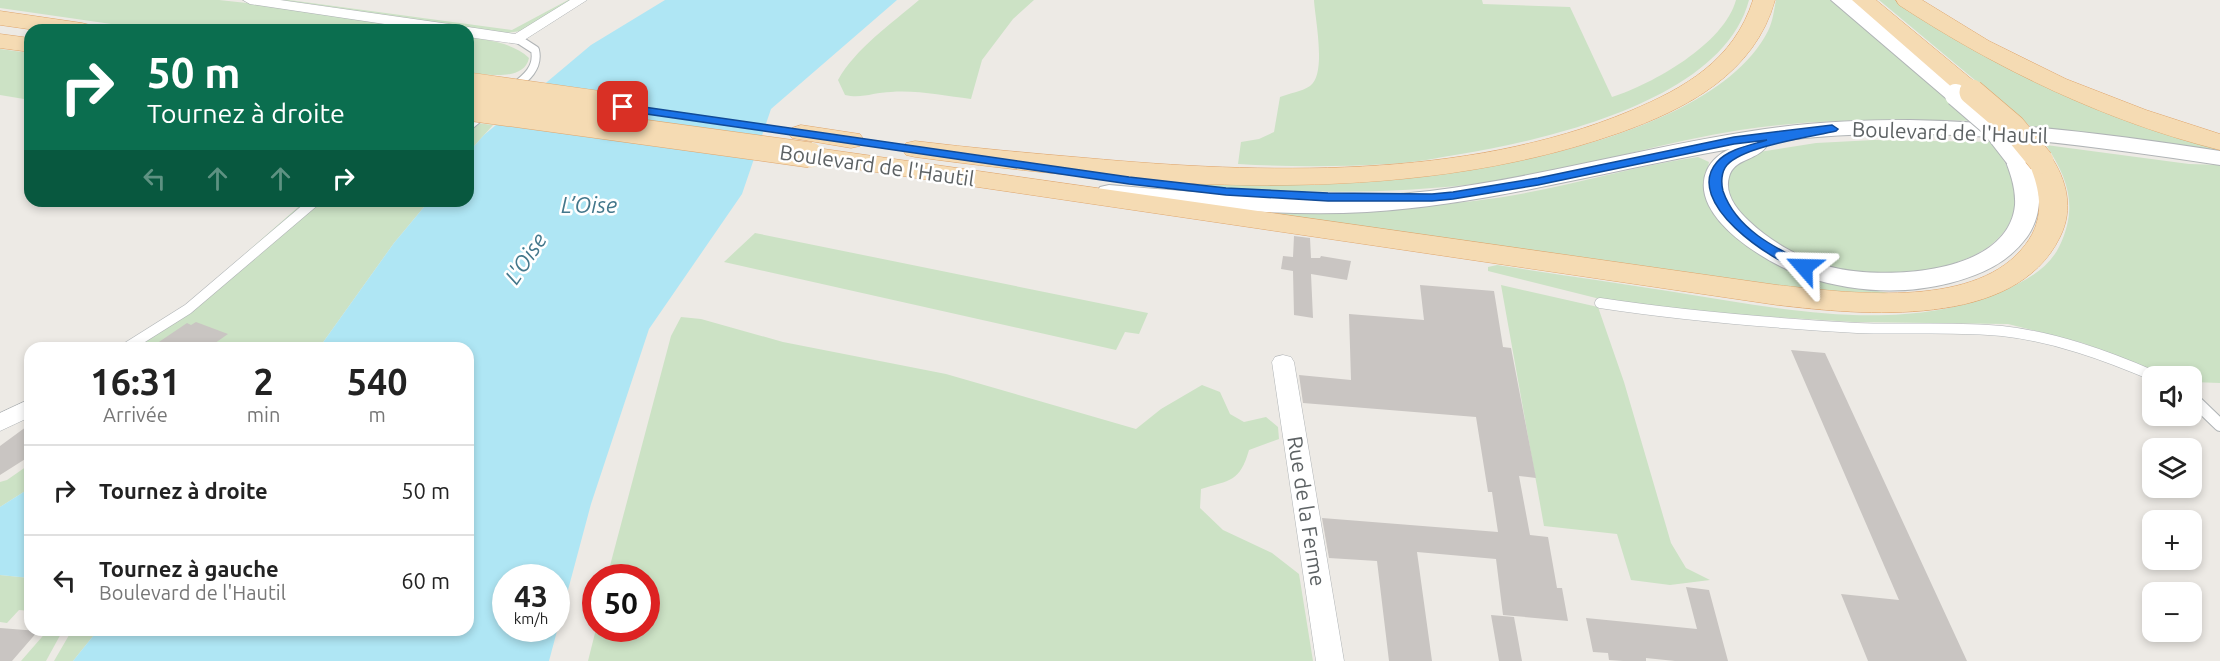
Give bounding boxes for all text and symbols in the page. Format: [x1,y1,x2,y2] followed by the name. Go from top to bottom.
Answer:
[48,48,126,126] icon: right
[147,49,241,96] text: 50 m
[597,81,648,132] pin
[606,90,639,123] icon: arrive
[147,98,345,128] text: Tournez à droite
[1851,117,2049,147] street label: Boulevard de l'Hautil
[778,139,976,191] street label: Boulevard de l'Hautil
[138,162,171,195] icon: left
[201,162,234,195] icon: ahead
[264,162,297,195] icon: ahead
[327,162,360,195] icon: right
[561,192,617,217] water label: L’Oise
[499,228,551,288] water label: L'Oise
[1772,235,1836,299] position arrow
[90,361,180,402] text: 16:31
[253,361,274,402] text: 2
[347,361,408,402] text: 540
[2142,366,2202,642] map controls
[2142,366,2202,426] button: sound
[103,403,168,426] text: Arrivée
[247,403,280,426] text: min
[369,403,386,426] text: m
[1283,434,1331,588] street label: Rue de la Ferme
[2142,438,2202,498] button: layers
[48,474,81,507] icon: right
[99,478,268,503] text: Tournez à droite
[401,478,450,503] text: 50 m
[2142,510,2202,570] button: +
[99,556,279,581] text: Tournez à gauche
[48,564,81,597] icon: left
[582,564,660,642] speed limit sign: 50
[401,568,450,593] text: 60 m
[514,579,548,613] text: 43
[99,581,286,604] text: Boulevard de l'Hautil
[2142,582,2202,642] button: −
[514,610,548,627] text: km/h

